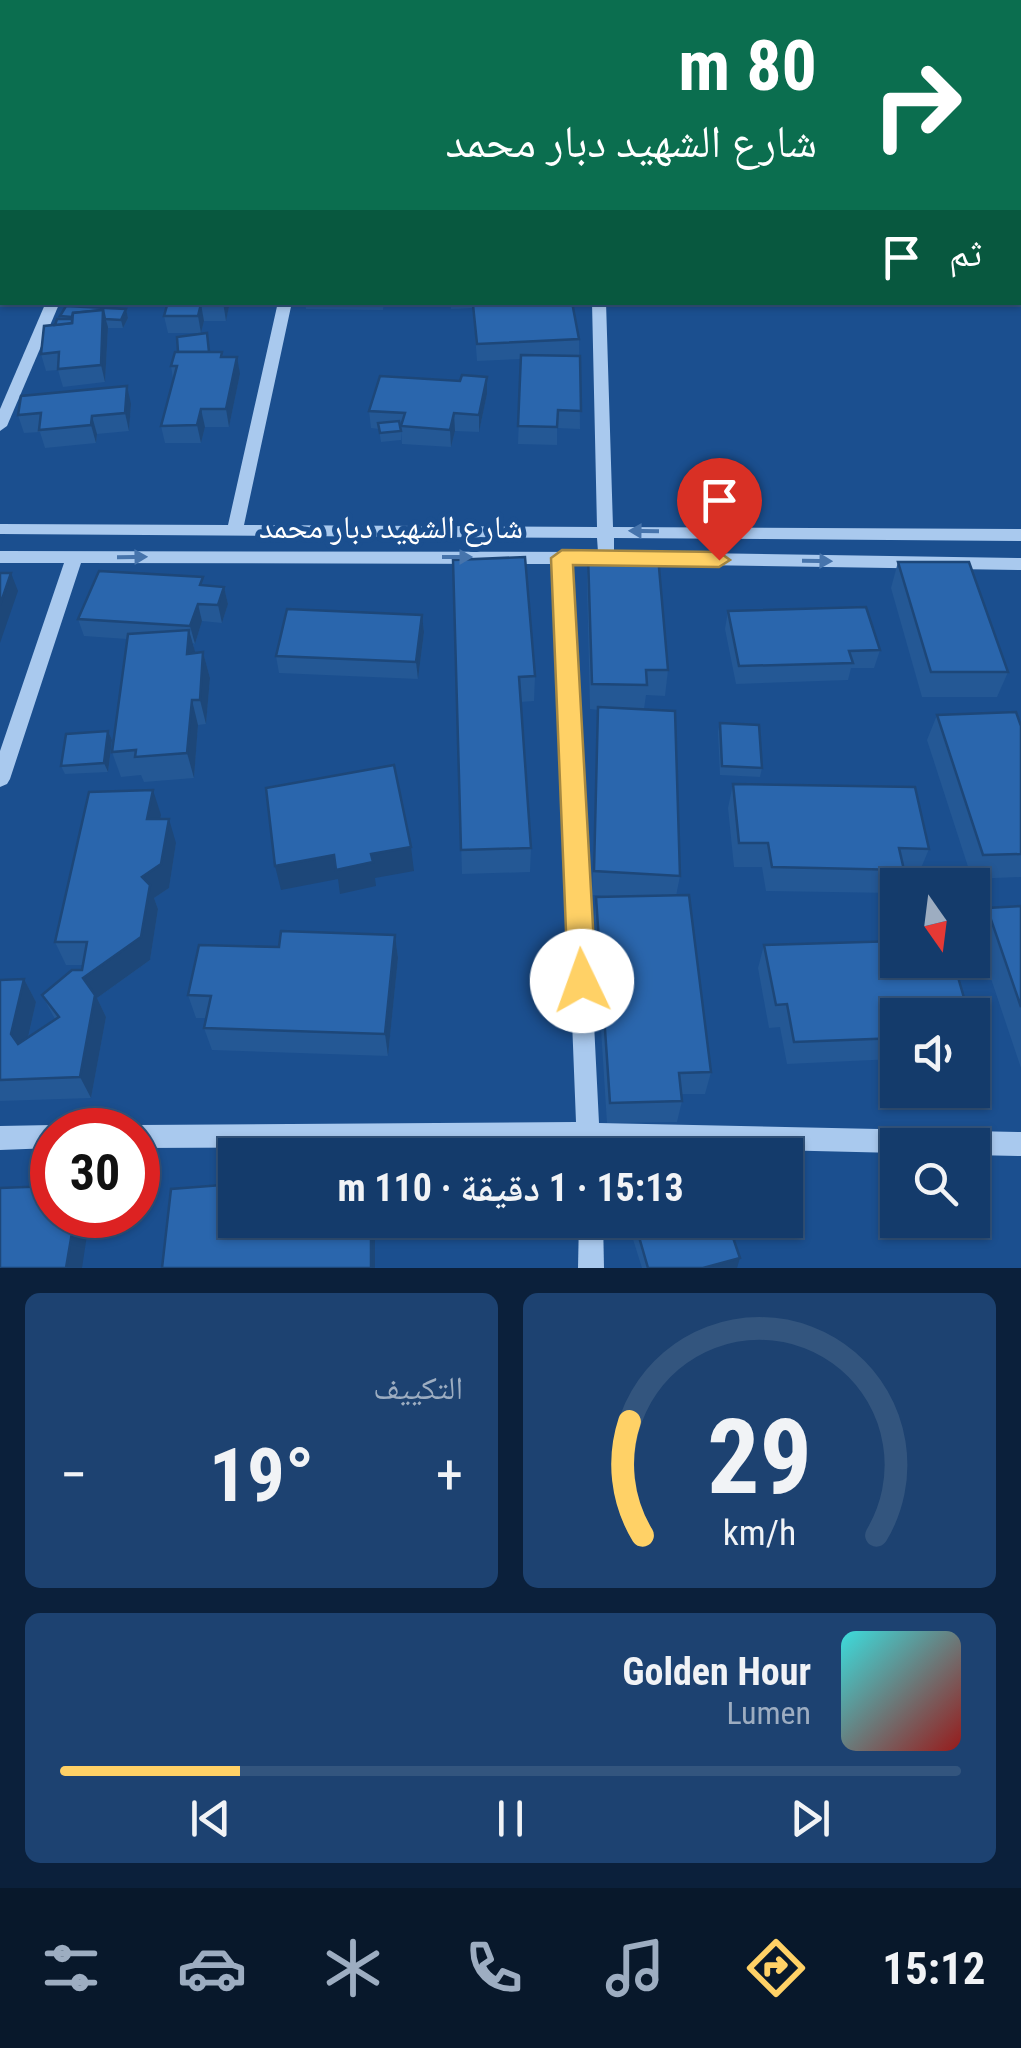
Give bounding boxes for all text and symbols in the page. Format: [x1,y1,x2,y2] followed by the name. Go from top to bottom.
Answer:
[678,25,817,107] text: 80 m
[852,40,982,170] icon: right
[446,115,817,168] text: شارع الشهيد دبار محمد
[874,230,929,285] icon: arrive
[949,231,982,275] text: ثم
[677,458,762,561] pin
[692,473,747,528] icon: arrive
[259,508,523,547] street label: شارع الشهيد دبار محمد
[627,522,659,538] one-way arrow
[117,549,149,565] one-way arrow
[442,549,474,565] one-way arrow
[802,553,834,569] one-way arrow
[880,868,990,978] north arrow
[880,868,990,1238] map controls
[530,929,634,1033] position arrow
[880,998,990,1108] button: sound
[30,1108,160,1238] speed limit sign: 30
[880,1128,990,1238] button: search
[337,1166,684,1210] text: 15:13 · 1 دقيقة · 110 m
[373,1369,463,1407] text: التكييف
[707,1397,812,1518] text: 29
[209,1431,314,1519] text: 19°
[60,1443,88,1507] text: −
[436,1443,463,1507] text: +
[723,1512,796,1554] text: km/h
[622,1650,811,1694] text: Golden Hour
[726,1694,811,1732] text: Lumen
[183,1791,238,1846] icon: previous
[483,1791,538,1846] icon: pause
[783,1791,838,1846] icon: next
[36,1933,106,2003] icon: filters
[177,1933,247,2003] icon: car
[318,1933,388,2003] icon: climate
[459,1933,529,2003] icon: phone
[600,1933,670,2003] icon: music
[741,1933,811,2003] icon: directions
[882,1942,985,1995] text: 15:12

